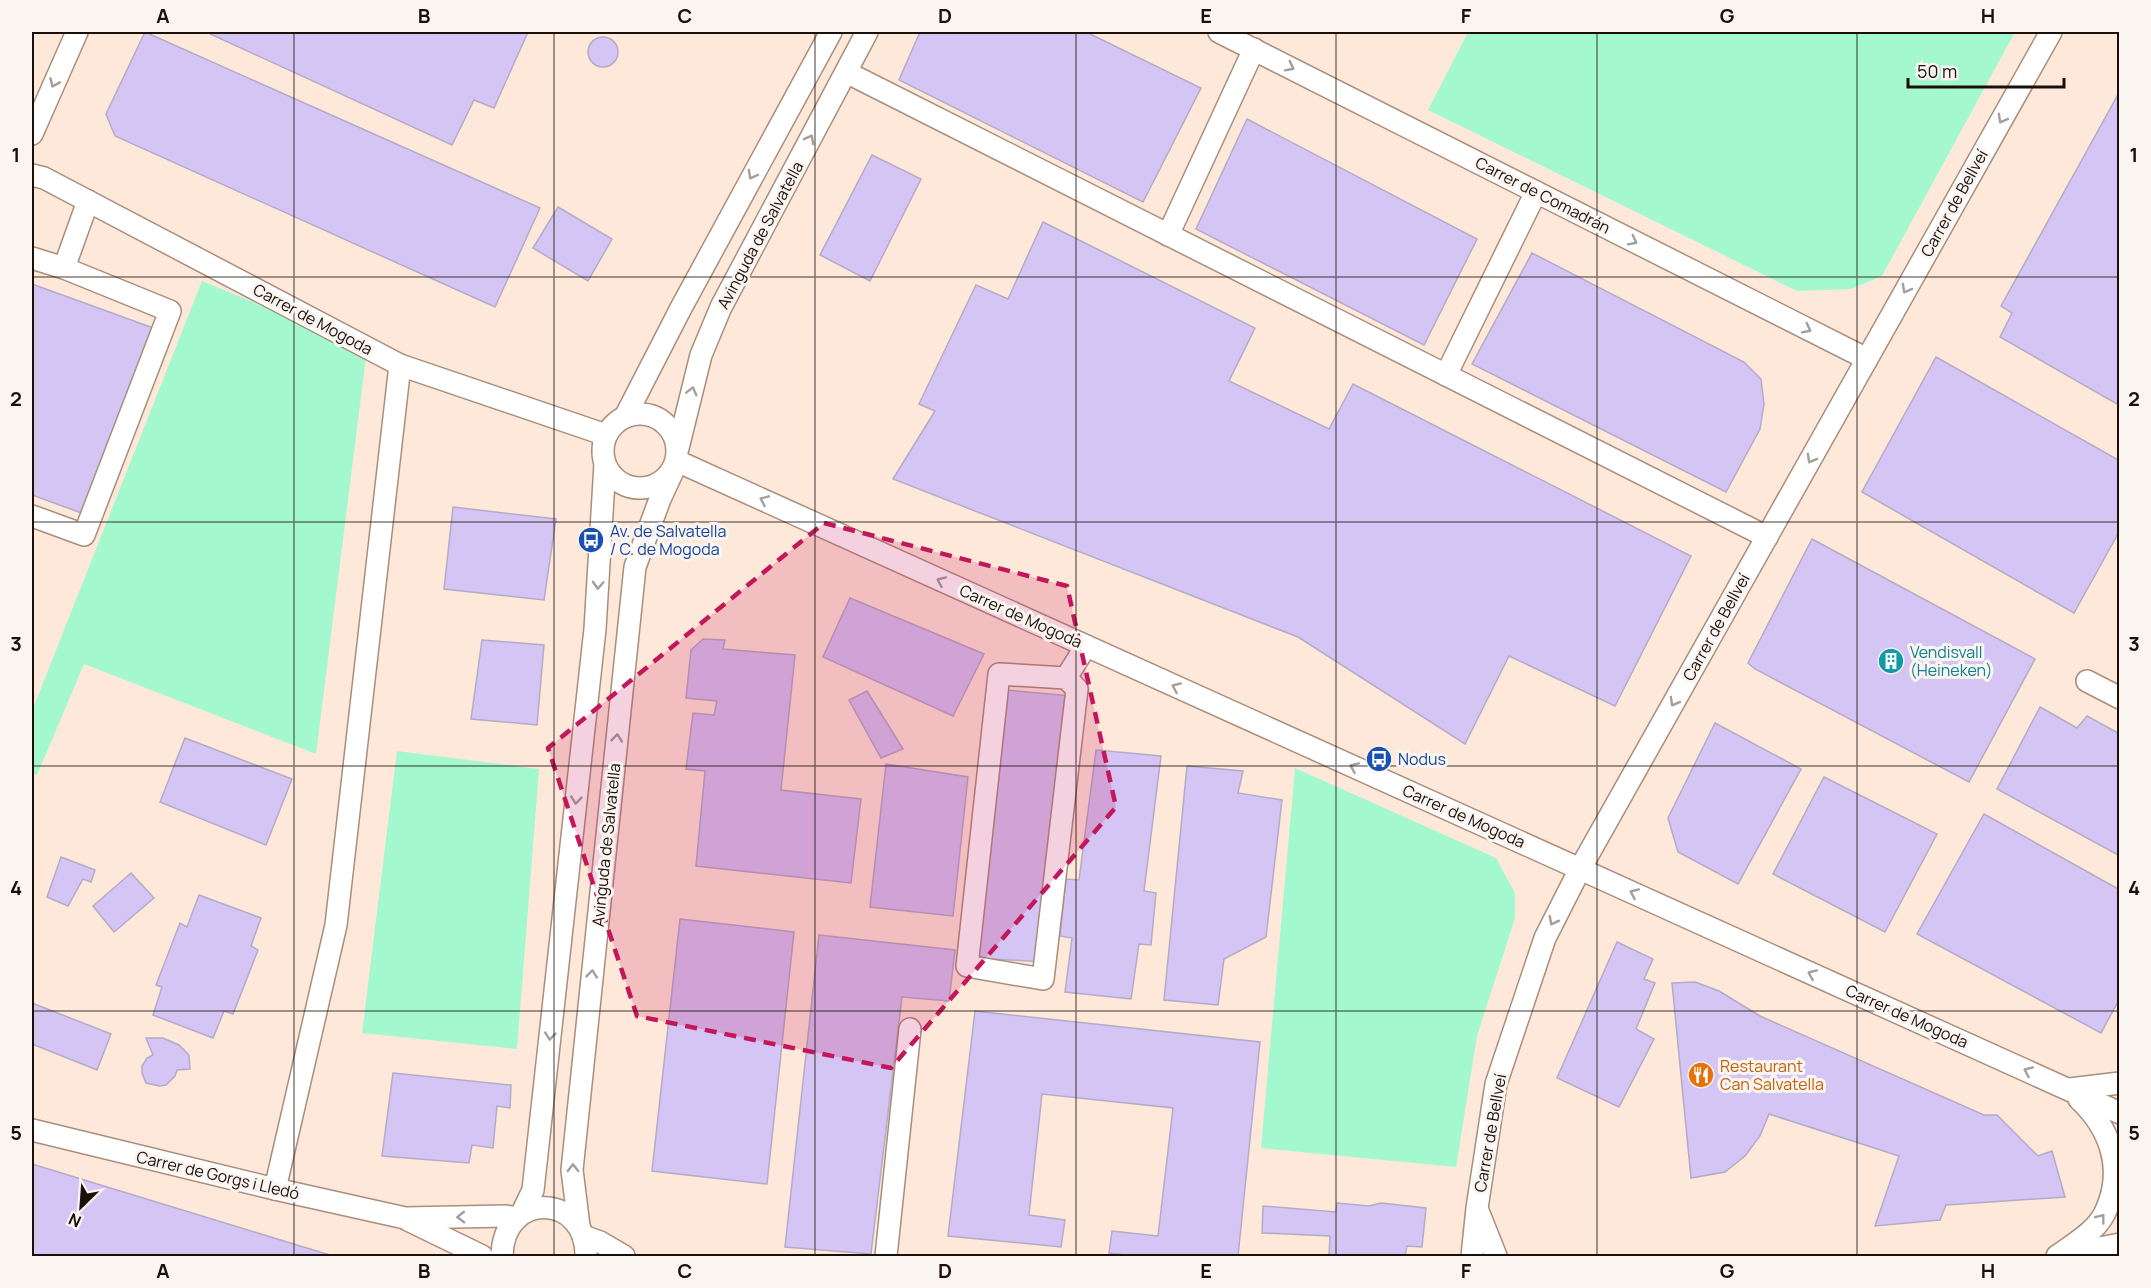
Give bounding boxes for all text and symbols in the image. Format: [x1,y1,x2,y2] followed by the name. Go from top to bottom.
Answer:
[156,2,170,29] text: A
[418,2,431,29] text: B
[678,2,692,29] text: C
[938,2,952,29] text: D
[1200,2,1212,29] text: E
[1461,2,1472,29] text: F
[1720,2,1735,29] text: G
[1981,2,1995,29] text: H
[1908,51,2064,89] scale bar
[1917,59,1957,83] text: 50 m
[1284,60,1295,72] one-way arrow
[49,76,61,87] one-way arrow
[1998,113,2009,123] one-way arrow
[803,135,814,146] one-way arrow
[12,141,20,168] text: 1
[2130,141,2138,168] text: 1
[1915,145,1993,261] street label: Carrer de Bellveí
[1472,151,1614,239] street label: Carrer de Comadrán
[712,157,808,313] street label: Avinguda de Salvatella
[748,169,760,179] one-way arrow
[1627,234,1637,245] one-way arrow
[249,278,377,360] street label: Carrer de Mogoda
[1902,283,1913,293] one-way arrow
[1801,322,1811,333] one-way arrow
[10,385,22,412] text: 2
[2128,385,2140,412] text: 2
[685,387,698,397] one-way arrow
[1807,453,1818,463] one-way arrow
[759,496,770,508] one-way arrow
[610,520,726,560] place label: Av. de Salvatella / C. de Mogoda
[576,525,606,555] bus stop icon: Av. de Salvatella / C. de Mogoda
[1677,569,1755,685] street label: Carrer de Bellveí
[937,576,948,588] one-way arrow
[956,579,1086,653] street label: Carrer de Mogoda
[591,581,604,590] one-way arrow
[10,630,22,657] text: 3
[2128,630,2140,657] text: 3
[1910,641,1993,681] place label: Vendisvall (Heineken)
[1876,646,1906,676] building icon: Vendisvall (Heineken)
[1172,682,1183,694] one-way arrow
[1670,696,1681,706] one-way arrow
[610,734,623,743] one-way arrow
[1364,744,1394,774] bus stop icon: Nodus
[1398,748,1446,770] place label: Nodus
[586,762,626,928] street label: Avinguda de Salvatella
[1350,762,1361,774] one-way arrow
[1399,779,1529,853] street label: Carrer de Mogoda
[570,796,583,805] one-way arrow
[10,874,22,901] text: 4
[2128,874,2140,901] text: 4
[1630,889,1641,901] one-way arrow
[1549,915,1560,925] one-way arrow
[586,969,598,979] one-way arrow
[1807,969,1818,981] one-way arrow
[1842,979,1972,1053] street label: Carrer de Mogoda
[544,1031,557,1040] one-way arrow
[1720,1055,1824,1095] place label: Restaurant Can Salvatella
[1686,1060,1716,1090] restaurant icon: Restaurant Can Salvatella
[2023,1067,2034,1079] one-way arrow
[1469,1072,1511,1194] street label: Carrer de Bellveí
[10,1119,22,1146] text: 5
[2128,1119,2140,1146] text: 5
[134,1146,302,1204] street label: Carrer de Gorgs i Lledó
[567,1163,579,1172] one-way arrow
[51,1177,111,1237] north arrow
[65,1208,85,1233] text: N
[456,1211,465,1223] one-way arrow
[2093,1213,2104,1224] one-way arrow
[156,1257,170,1284] text: A
[418,1257,431,1284] text: B
[678,1257,692,1284] text: C
[938,1257,952,1284] text: D
[1200,1257,1212,1284] text: E
[1461,1257,1472,1284] text: F
[1720,1257,1735,1284] text: G
[1981,1257,1995,1284] text: H

